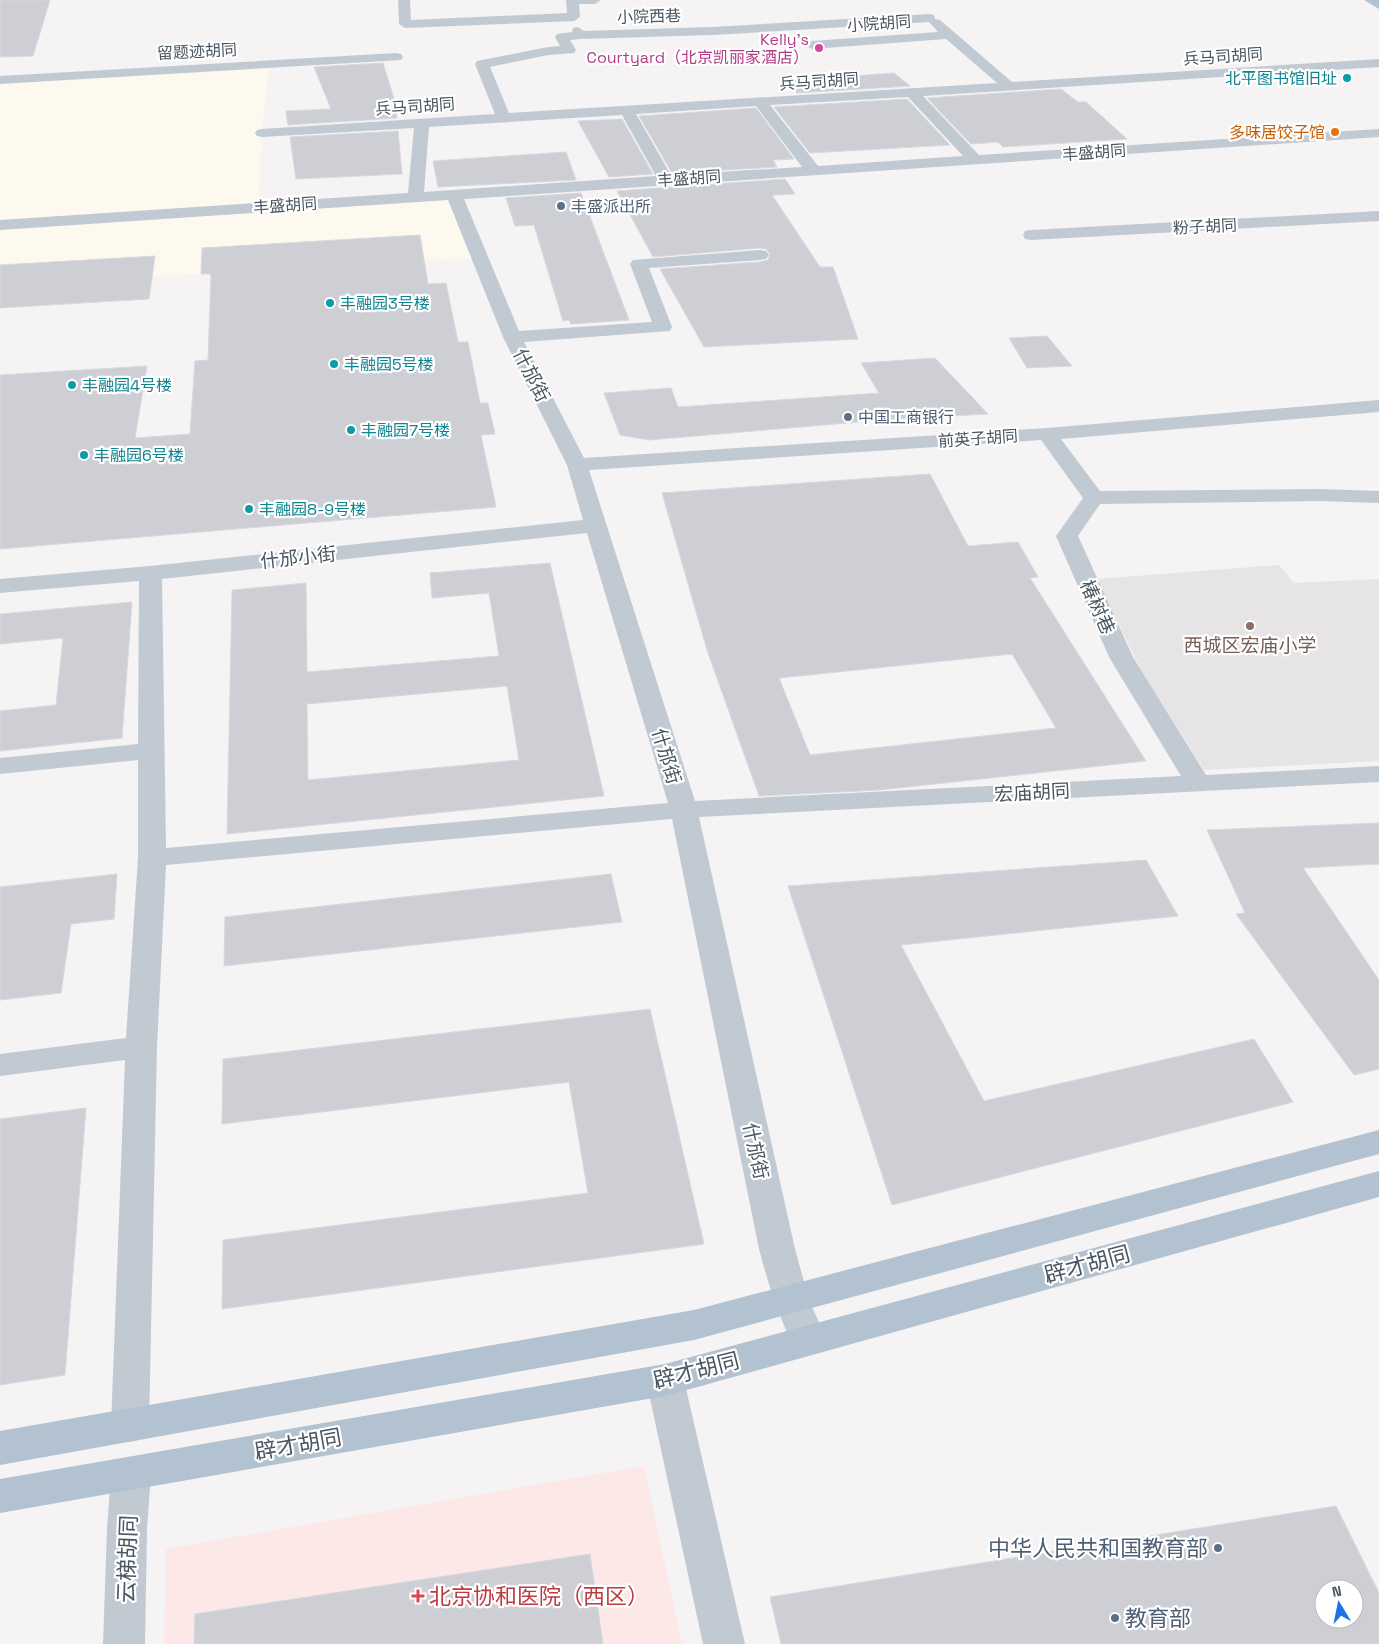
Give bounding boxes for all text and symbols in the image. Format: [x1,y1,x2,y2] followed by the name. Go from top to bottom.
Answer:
[617,5,681,28] street label: 小院西巷
[846,11,912,36] street label: 小院胡同
[587,29,809,68] place label: Kelly's Courtyard（北京凯丽家酒店）
[157,39,238,64] street label: 留题迹胡同
[813,42,825,54] marker: Kelly's Courtyard（北京凯丽家酒店）
[1182,43,1264,70] street label: 兵马司胡同
[778,68,860,95] street label: 兵马司胡同
[1225,68,1337,89] place label: 北平图书馆旧址
[1341,72,1353,84] marker: 北平图书馆旧址
[374,93,456,120] street label: 兵马司胡同
[1229,122,1325,143] place label: 多味居饺子馆
[1329,126,1341,138] marker: 多味居饺子馆
[1061,140,1127,165] street label: 丰盛胡同
[656,166,722,191] street label: 丰盛胡同
[252,193,318,218] street label: 丰盛胡同
[571,196,651,217] place label: 丰盛派出所
[555,200,567,212] marker: 丰盛派出所
[1173,214,1238,239] street label: 粉子胡同
[340,293,430,314] place label: 丰融园3号楼
[324,297,336,309] marker: 丰融园3号楼
[507,344,556,406] street label: 什邡街
[344,354,434,375] place label: 丰融园5号楼
[328,358,340,370] marker: 丰融园5号楼
[82,375,172,396] place label: 丰融园4号楼
[66,379,78,391] marker: 丰融园4号楼
[858,407,954,428] place label: 中国工商银行
[842,411,854,423] marker: 中国工商银行
[361,420,450,441] place label: 丰融园7号楼
[345,424,357,436] marker: 丰融园7号楼
[937,425,1019,452] street label: 前英子胡同
[94,445,184,466] place label: 丰融园6号楼
[78,449,90,461] marker: 丰融园6号楼
[259,499,366,520] place label: 丰融园8-9号楼
[243,503,255,515] marker: 丰融园8-9号楼
[259,541,337,574] street label: 什邡小街
[1075,576,1121,638] street label: 椿树巷
[1244,620,1256,632] marker: 西城区宏庙小学
[1183,633,1317,658] place label: 西城区宏庙小学
[646,725,687,787] street label: 什邡街
[993,778,1071,807] street label: 宏庙胡同
[737,1121,774,1182] street label: 什邡街
[1041,1239,1133,1289] street label: 辟才胡同
[650,1346,742,1394] street label: 辟才胡同
[252,1423,344,1465] street label: 辟才胡同
[111,1515,143,1603] street label: 云梯胡同
[988,1534,1208,1562] place label: 中华人民共和国教育部
[1212,1542,1224,1554] marker: 中华人民共和国教育部
[1314,1579,1364,1629] north arrow
[429,1582,649,1610] place label: 北京协和医院（西区）
[1331,1582,1343,1601] text: N
[411,1589,425,1603] marker: 北京协和医院（西区）
[1125,1604,1191,1632] place label: 教育部
[1109,1612,1121,1624] marker: 教育部

